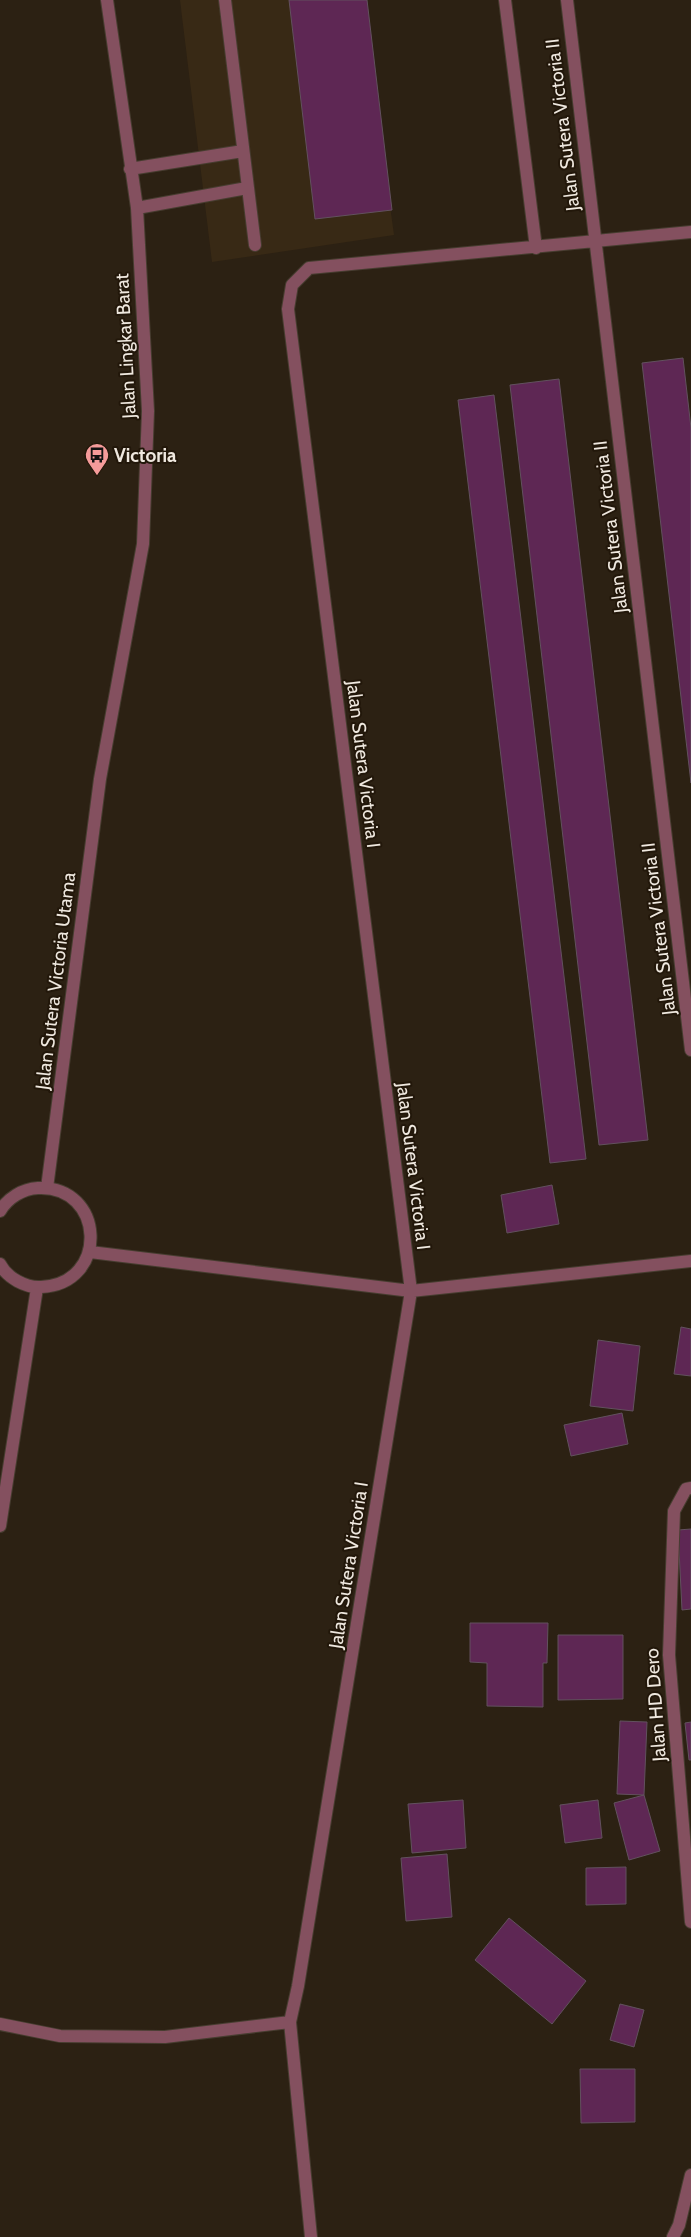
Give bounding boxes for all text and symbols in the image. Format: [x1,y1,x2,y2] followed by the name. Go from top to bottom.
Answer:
[541,37,585,213] street label: Jalan Sutera Victoria II
[110,272,141,420] street label: Jalan Lingkar Barat
[589,439,633,615] street label: Jalan Sutera Victoria II
[84,442,110,476] bus stop icon: Victoria
[114,444,177,467] place label: Victoria
[342,678,385,849] street label: Jalan Sutera Victoria I
[637,841,681,1017] street label: Jalan Sutera Victoria II
[31,871,80,1092] street label: Jalan Sutera Victoria Utama
[392,1080,435,1251] street label: Jalan Sutera Victoria I
[324,1480,373,1651] street label: Jalan Sutera Victoria I
[640,1648,671,1763] street label: Jalan HD Dero

